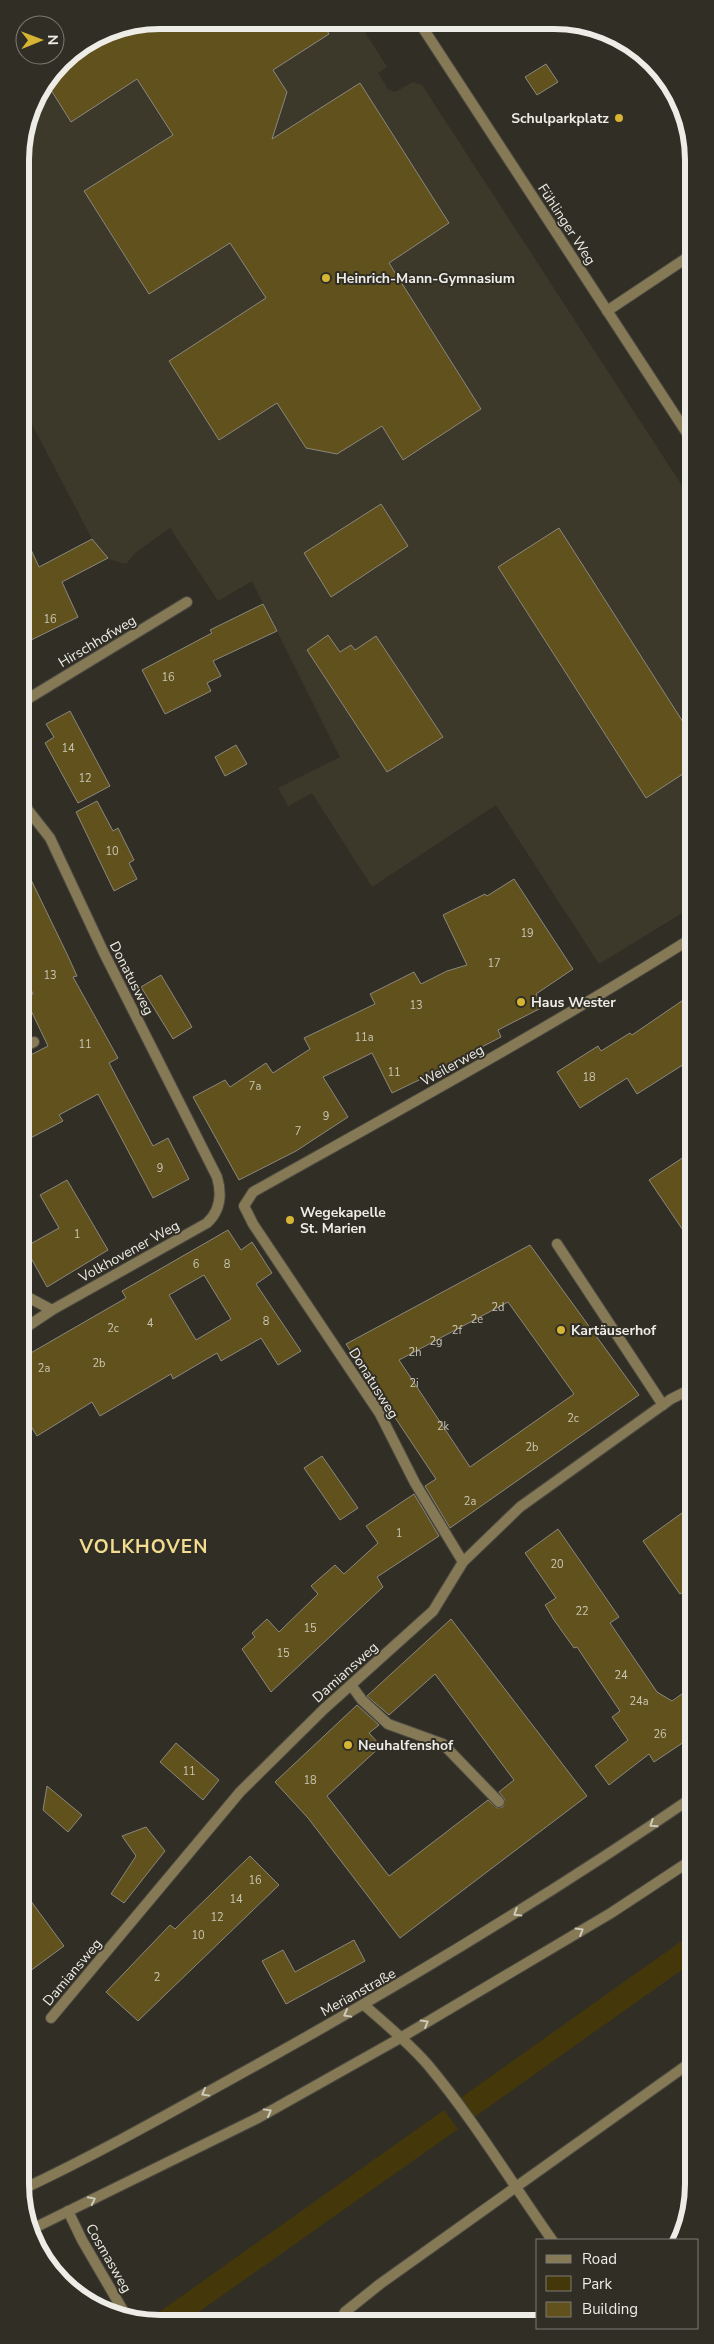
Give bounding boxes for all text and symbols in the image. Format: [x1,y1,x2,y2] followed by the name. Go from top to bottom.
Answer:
[15,15,65,65] north arrow
[43,34,62,45] text: N
[511,109,609,128] place label: Schulparkplatz
[613,112,625,124] marker: Schulparkplatz
[533,180,600,269] street label: Fühlinger Weg
[336,269,515,288] place label: Heinrich-Mann-Gymnasium
[320,272,332,284] marker: Heinrich-Mann-Gymnasium
[55,611,140,672] street label: Hirschhofweg
[43,612,57,627] house number: 16
[161,670,175,685] house number: 16
[61,741,75,756] house number: 14
[78,771,92,786] house number: 12
[105,844,119,859] house number: 10
[520,926,534,941] house number: 19
[105,938,158,1018] street label: Donatusweg
[487,956,501,971] house number: 17
[43,968,57,983] house number: 13
[531,993,616,1012] place label: Haus Wester
[515,996,527,1008] marker: Haus Wester
[409,998,423,1013] house number: 13
[354,1030,374,1045] house number: 11a
[78,1037,92,1052] house number: 11
[417,1040,487,1091] street label: Weilerweg
[387,1065,401,1080] house number: 11
[582,1070,596,1085] house number: 18
[249,1079,261,1094] house number: 7a
[323,1109,329,1124] house number: 9
[295,1124,301,1139] house number: 7
[157,1161,163,1176] house number: 9
[300,1203,386,1238] place label: Wegekapelle St. Marien
[284,1214,296,1226] marker: Wegekapelle St. Marien
[75,1216,183,1287] street label: Volkhovener Weg
[74,1227,80,1242] house number: 1
[193,1257,200,1272] house number: 6
[224,1257,231,1272] house number: 8
[491,1300,505,1315] house number: 2d
[471,1312,483,1327] house number: 2e
[263,1314,270,1329] house number: 8
[147,1316,154,1331] house number: 4
[107,1321,119,1336] house number: 2c
[571,1321,657,1340] place label: Kartäuserhof
[452,1323,462,1338] house number: 2f
[555,1324,567,1336] marker: Kartäuserhof
[429,1334,443,1349] house number: 2g
[344,1344,403,1422] street label: Donatusweg
[409,1345,421,1360] house number: 2h
[92,1356,106,1371] house number: 2b
[38,1361,50,1376] house number: 2a
[409,1376,419,1391] house number: 2i
[567,1411,579,1426] house number: 2c
[437,1419,450,1434] house number: 2k
[525,1440,539,1455] house number: 2b
[464,1494,476,1509] house number: 2a
[396,1526,402,1541] house number: 1
[79,1534,208,1560] district label: VOLKHOVEN
[550,1557,564,1572] house number: 20
[575,1604,589,1619] house number: 22
[303,1621,317,1636] house number: 15
[308,1638,382,1707] street label: Damiansweg
[276,1646,290,1661] house number: 15
[614,1668,628,1683] house number: 24
[629,1694,649,1709] house number: 24a
[653,1727,667,1742] house number: 26
[358,1736,454,1755] place label: Neuhalfenshof
[342,1739,354,1751] marker: Neuhalfenshof
[182,1764,196,1779] house number: 11
[303,1773,317,1788] house number: 18
[649,1818,659,1827] one-way arrow
[248,1873,262,1888] house number: 16
[229,1892,243,1907] house number: 14
[513,1906,522,1916] one-way arrow
[210,1910,224,1925] house number: 12
[191,1928,205,1943] house number: 10
[575,1928,584,1938] one-way arrow
[39,1935,106,2010] street label: Damiansweg
[317,1964,399,2021] street label: Merianstraße
[154,1970,160,1985] house number: 2
[344,2008,353,2018] one-way arrow
[420,2020,429,2030] one-way arrow
[202,2087,211,2097] one-way arrow
[263,2108,272,2118] one-way arrow
[86,2196,95,2206] one-way arrow
[81,2220,136,2296] street label: Cosmasweg
[536,2239,699,2329] legend
[582,2249,617,2269] text: Road
[582,2274,612,2294] text: Park
[582,2299,638,2319] text: Building

